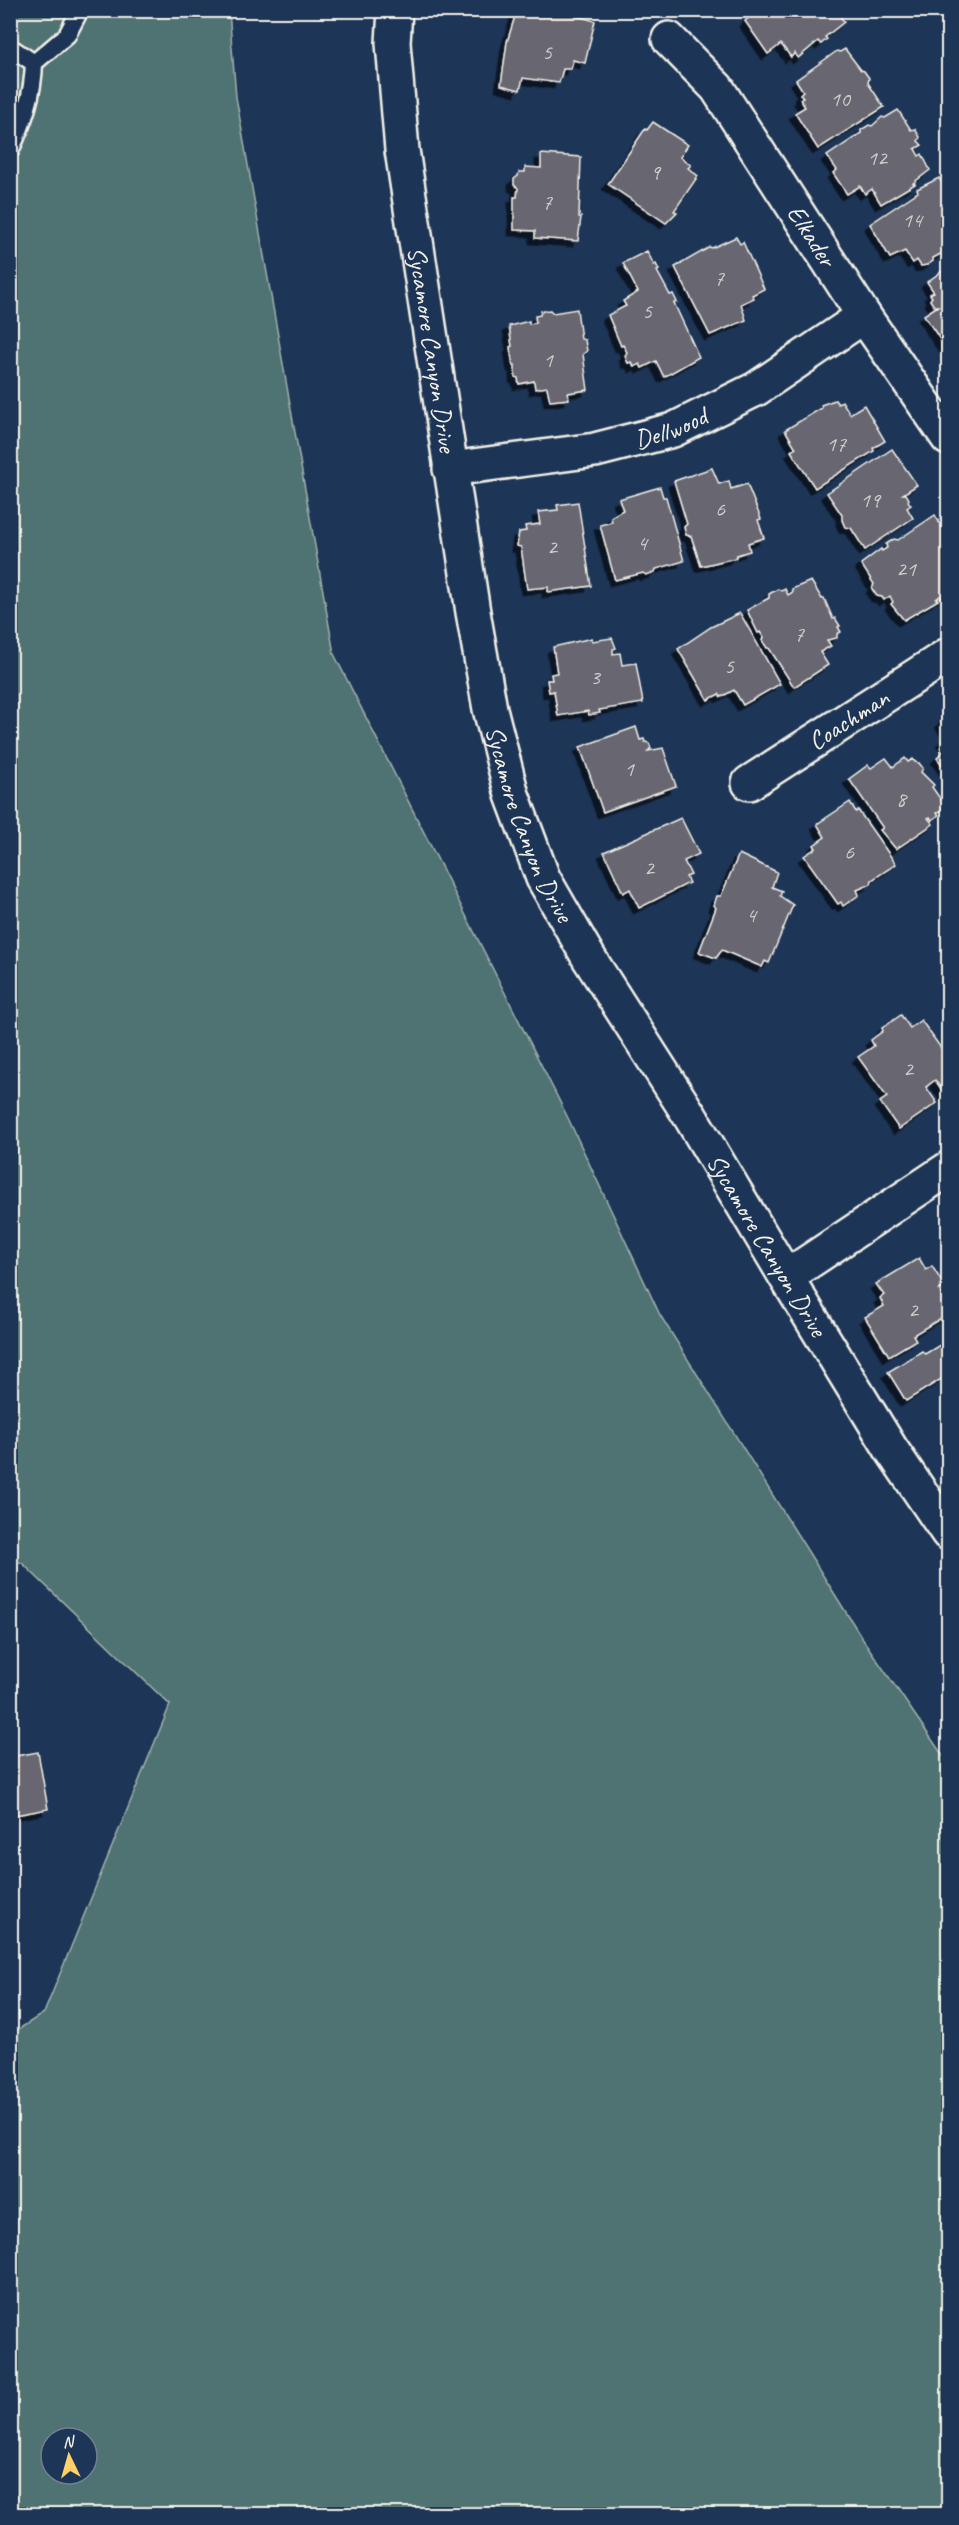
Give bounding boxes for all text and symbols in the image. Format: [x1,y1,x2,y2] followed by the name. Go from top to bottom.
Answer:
[542,38,553,66] house number: 5
[830,85,852,113] house number: 10
[867,144,889,172] house number: 12
[650,158,662,186] house number: 9
[542,188,553,216] house number: 7
[780,198,846,275] street label: Elkader
[902,206,924,234] house number: 14
[401,244,465,457] street label: Sycamore Canyon Drive
[714,264,725,292] house number: 7
[642,297,653,325] house number: 5
[543,346,554,374] house number: 1
[631,398,716,456] street label: Dellwood
[826,430,847,458] house number: 17
[860,486,882,514] house number: 19
[715,495,726,523] house number: 6
[637,529,649,557] house number: 4
[547,533,559,561] house number: 2
[896,555,917,583] house number: 21
[794,620,805,648] house number: 7
[724,652,735,680] house number: 5
[590,663,602,691] house number: 3
[802,680,896,757] street label: Coachman
[478,722,582,930] street label: Sycamore Canyon Drive
[624,755,635,783] house number: 1
[896,785,908,813] house number: 8
[844,838,855,866] house number: 6
[644,854,656,882] house number: 2
[746,901,758,929] house number: 4
[903,1055,915,1083] house number: 2
[700,1148,836,1345] street label: Sycamore Canyon Drive
[908,1296,920,1324] house number: 2
[39,2426,99,2486] north arrow
[62,2431,77,2452] text: N

